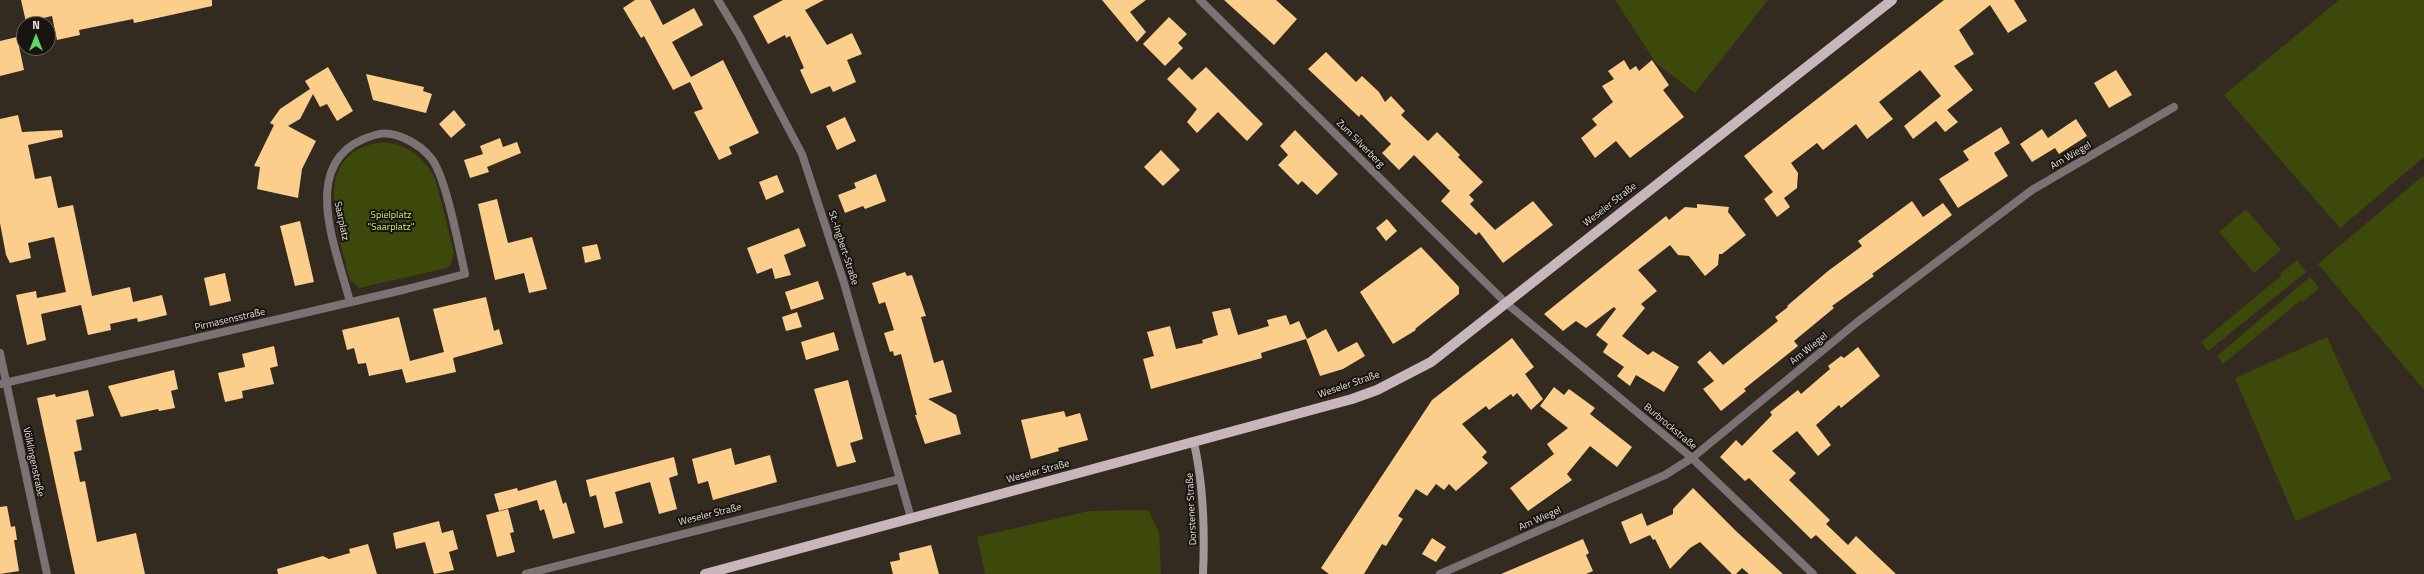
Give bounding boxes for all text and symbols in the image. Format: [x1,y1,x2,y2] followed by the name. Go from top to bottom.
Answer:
[16,16,56,56] north arrow
[32,17,40,33] text: N
[1333,117,1387,171] street label: Zum Silverberg
[2048,140,2094,172] street label: Am Wiegel
[1581,180,1639,230] street label: Weseler Straße
[331,200,351,242] street label: Saarplatz
[825,209,861,287] street label: St.-Ingbert-Straße
[367,210,415,234] park label: Spielplatz "Saarplatz"
[194,306,266,334] street label: Pirmasensstraße
[1788,330,1830,368] street label: Am Wiegel
[1317,369,1381,401] street label: Weseler Straße
[1641,401,1699,453] street label: Burbrockstraße
[20,426,46,498] street label: Völklingenstraße
[1005,458,1071,486] street label: Weseler Straße
[1184,472,1200,546] street label: Dorstener Straße
[677,501,743,529] street label: Weseler Straße
[1517,504,1563,534] street label: Am Wiegel

